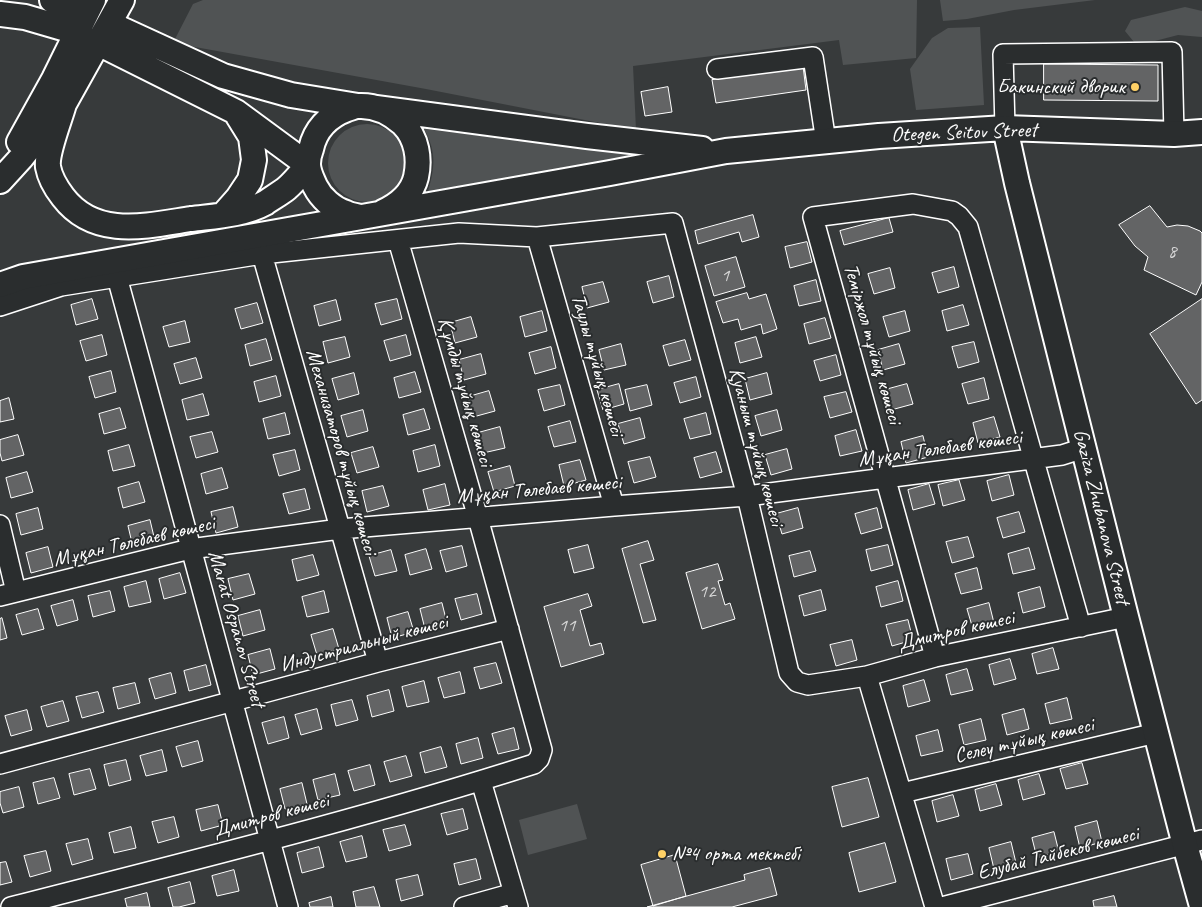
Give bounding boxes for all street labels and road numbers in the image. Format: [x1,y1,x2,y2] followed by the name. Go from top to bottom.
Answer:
[891,118,1037,148] street label: Otegen Seitov Street
[837,261,907,427] street label: Теміржол тұйық көшесі
[565,291,629,439] street label: Таулы тұйық көшесі
[432,315,498,469] street label: Құмды тұйық көшесі
[300,346,382,558] street label: Механизаторов тұйық көшесі
[723,365,789,529] street label: Қуаныш тұйық көшесі
[857,425,1023,473] street label: Мұқан Төлебаев көшесі
[1067,427,1135,607] street label: Gaziza Zhubanova Street
[456,470,622,510] street label: Мұқан Төлебаев көшесі
[51,511,217,573] street label: Мұқан Төлебаев көшесі
[202,548,270,710] street label: Marat Ospanov Street
[895,605,1017,657] street label: Дмитров көшесі
[277,609,451,679] street label: Индустриальный көшесі
[952,713,1096,769] street label: Селеу тұйық көшесі
[210,788,332,844] street label: Дмитров көшесі
[975,822,1141,886] street label: Елубай Тайбеков көшесі

